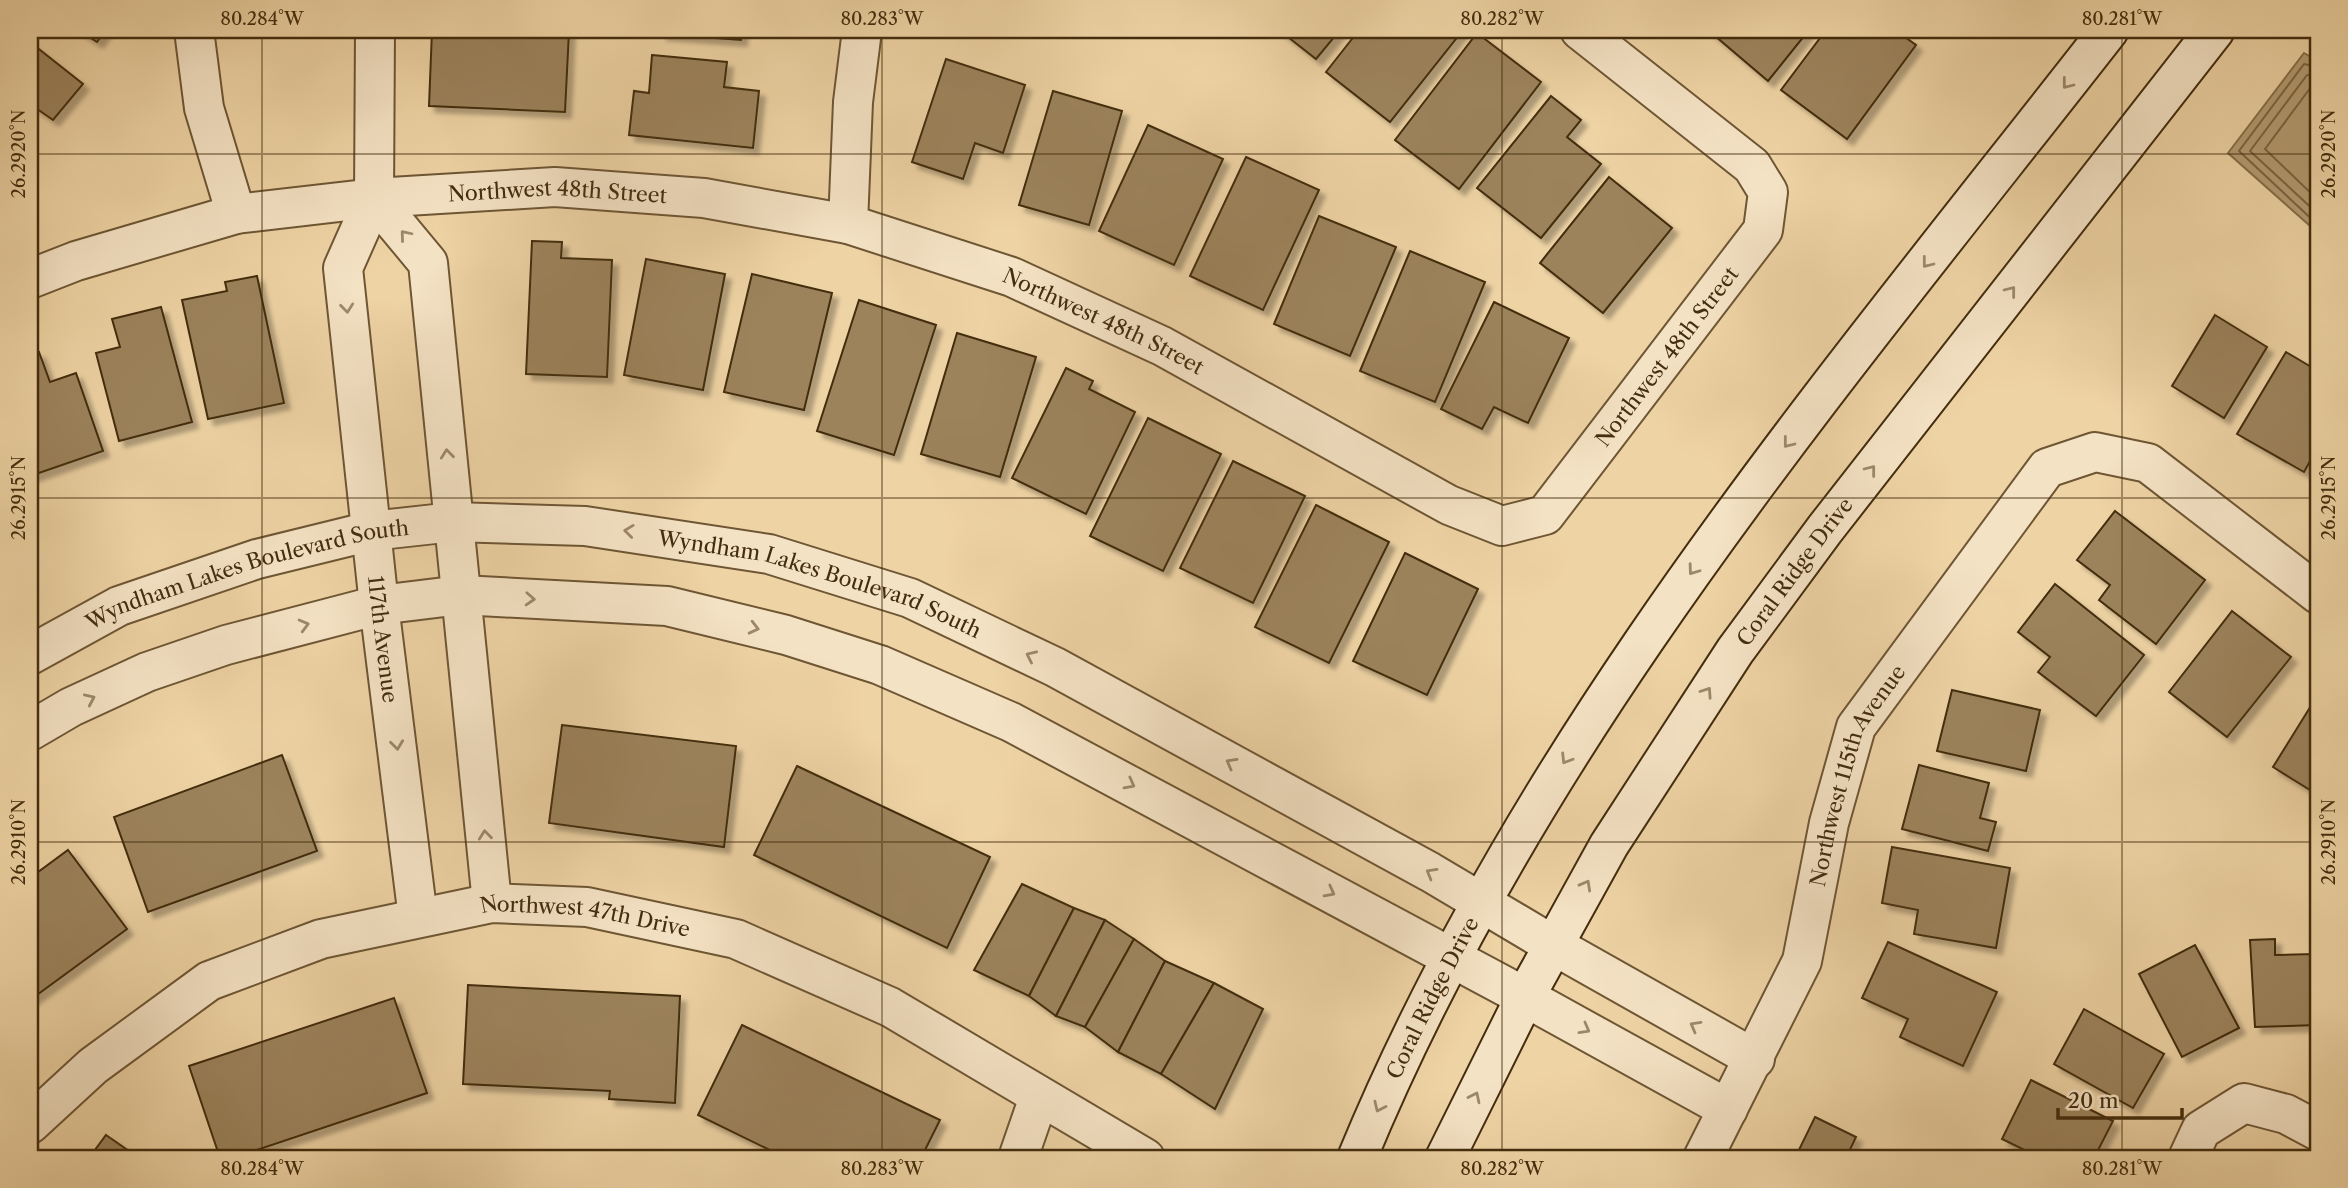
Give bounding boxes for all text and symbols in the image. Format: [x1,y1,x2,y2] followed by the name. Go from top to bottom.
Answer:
[220,8,305,30] text: 80.284°W
[840,8,925,30] text: 80.283°W
[1460,8,1545,30] text: 80.282°W
[2082,8,2164,30] text: 80.281°W
[2063,76,2076,88] one-way arrow
[8,109,30,199] text: 26.2920°N
[2318,109,2340,199] text: 26.2920°N
[447,174,669,208] street label: Northwest 48th Street
[401,231,413,244] one-way arrow
[1923,255,1936,267] one-way arrow
[1590,261,1743,451] street label: Northwest 48th Street
[999,262,1209,380] street label: Northwest 48th Street
[2002,286,2015,298] one-way arrow
[340,303,355,314] one-way arrow
[1784,435,1797,448] one-way arrow
[440,448,455,459] one-way arrow
[8,456,30,540] text: 26.2915°N
[2318,456,2340,540] text: 26.2915°N
[1863,465,1875,478] one-way arrow
[1731,492,1857,650] street label: Coral Ridge Drive
[80,514,410,635] street label: Wyndham Lakes Boulevard South
[624,524,635,539] one-way arrow
[655,525,985,643] street label: Wyndham Lakes Boulevard South
[1688,562,1701,575] one-way arrow
[363,574,404,704] street label: 117th Avenue
[524,591,535,606] one-way arrow
[298,618,310,633] one-way arrow
[748,620,760,634] one-way arrow
[1026,650,1038,664] one-way arrow
[1804,660,1910,888] street label: Northwest 115th Avenue
[1699,687,1711,700] one-way arrow
[82,693,95,707] one-way arrow
[389,739,404,750] one-way arrow
[1561,751,1574,764] one-way arrow
[1226,758,1239,772] one-way arrow
[1122,776,1135,790] one-way arrow
[8,799,30,885] text: 26.2910°N
[2318,799,2340,885] text: 26.2910°N
[478,829,493,840] one-way arrow
[1426,868,1439,881] one-way arrow
[1578,880,1591,893] one-way arrow
[1323,884,1335,897] one-way arrow
[478,890,693,941] street label: Northwest 47th Drive
[1381,912,1483,1083] street label: Coral Ridge Drive
[1578,1021,1590,1034] one-way arrow
[1689,1021,1702,1034] one-way arrow
[2058,1076,2182,1120] scale bar
[2068,1088,2119,1113] text: 20 m
[1466,1092,1480,1104] one-way arrow
[1374,1100,1388,1112] one-way arrow
[220,1158,305,1180] text: 80.284°W
[840,1158,925,1180] text: 80.283°W
[1460,1158,1545,1180] text: 80.282°W
[2082,1158,2164,1180] text: 80.281°W

